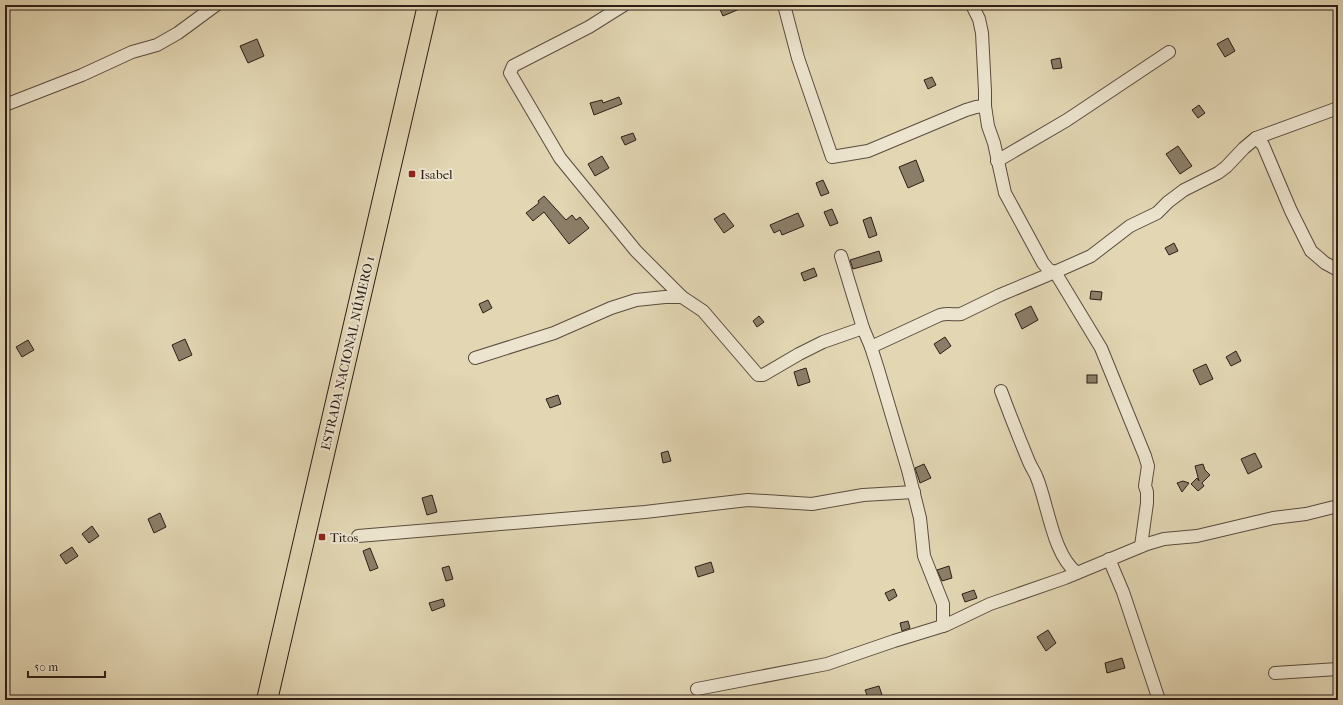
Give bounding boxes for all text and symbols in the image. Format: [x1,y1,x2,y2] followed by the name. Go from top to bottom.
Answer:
[420,167,453,182] place label: Isabel
[407,169,417,179] marker: Isabel
[318,255,377,452] street label: ESTRADA NACIONAL NÚMERO 1
[330,530,359,545] place label: Titos
[317,532,327,542] marker: Titos
[28,653,105,679] scale bar
[34,660,58,674] text: 50 m

